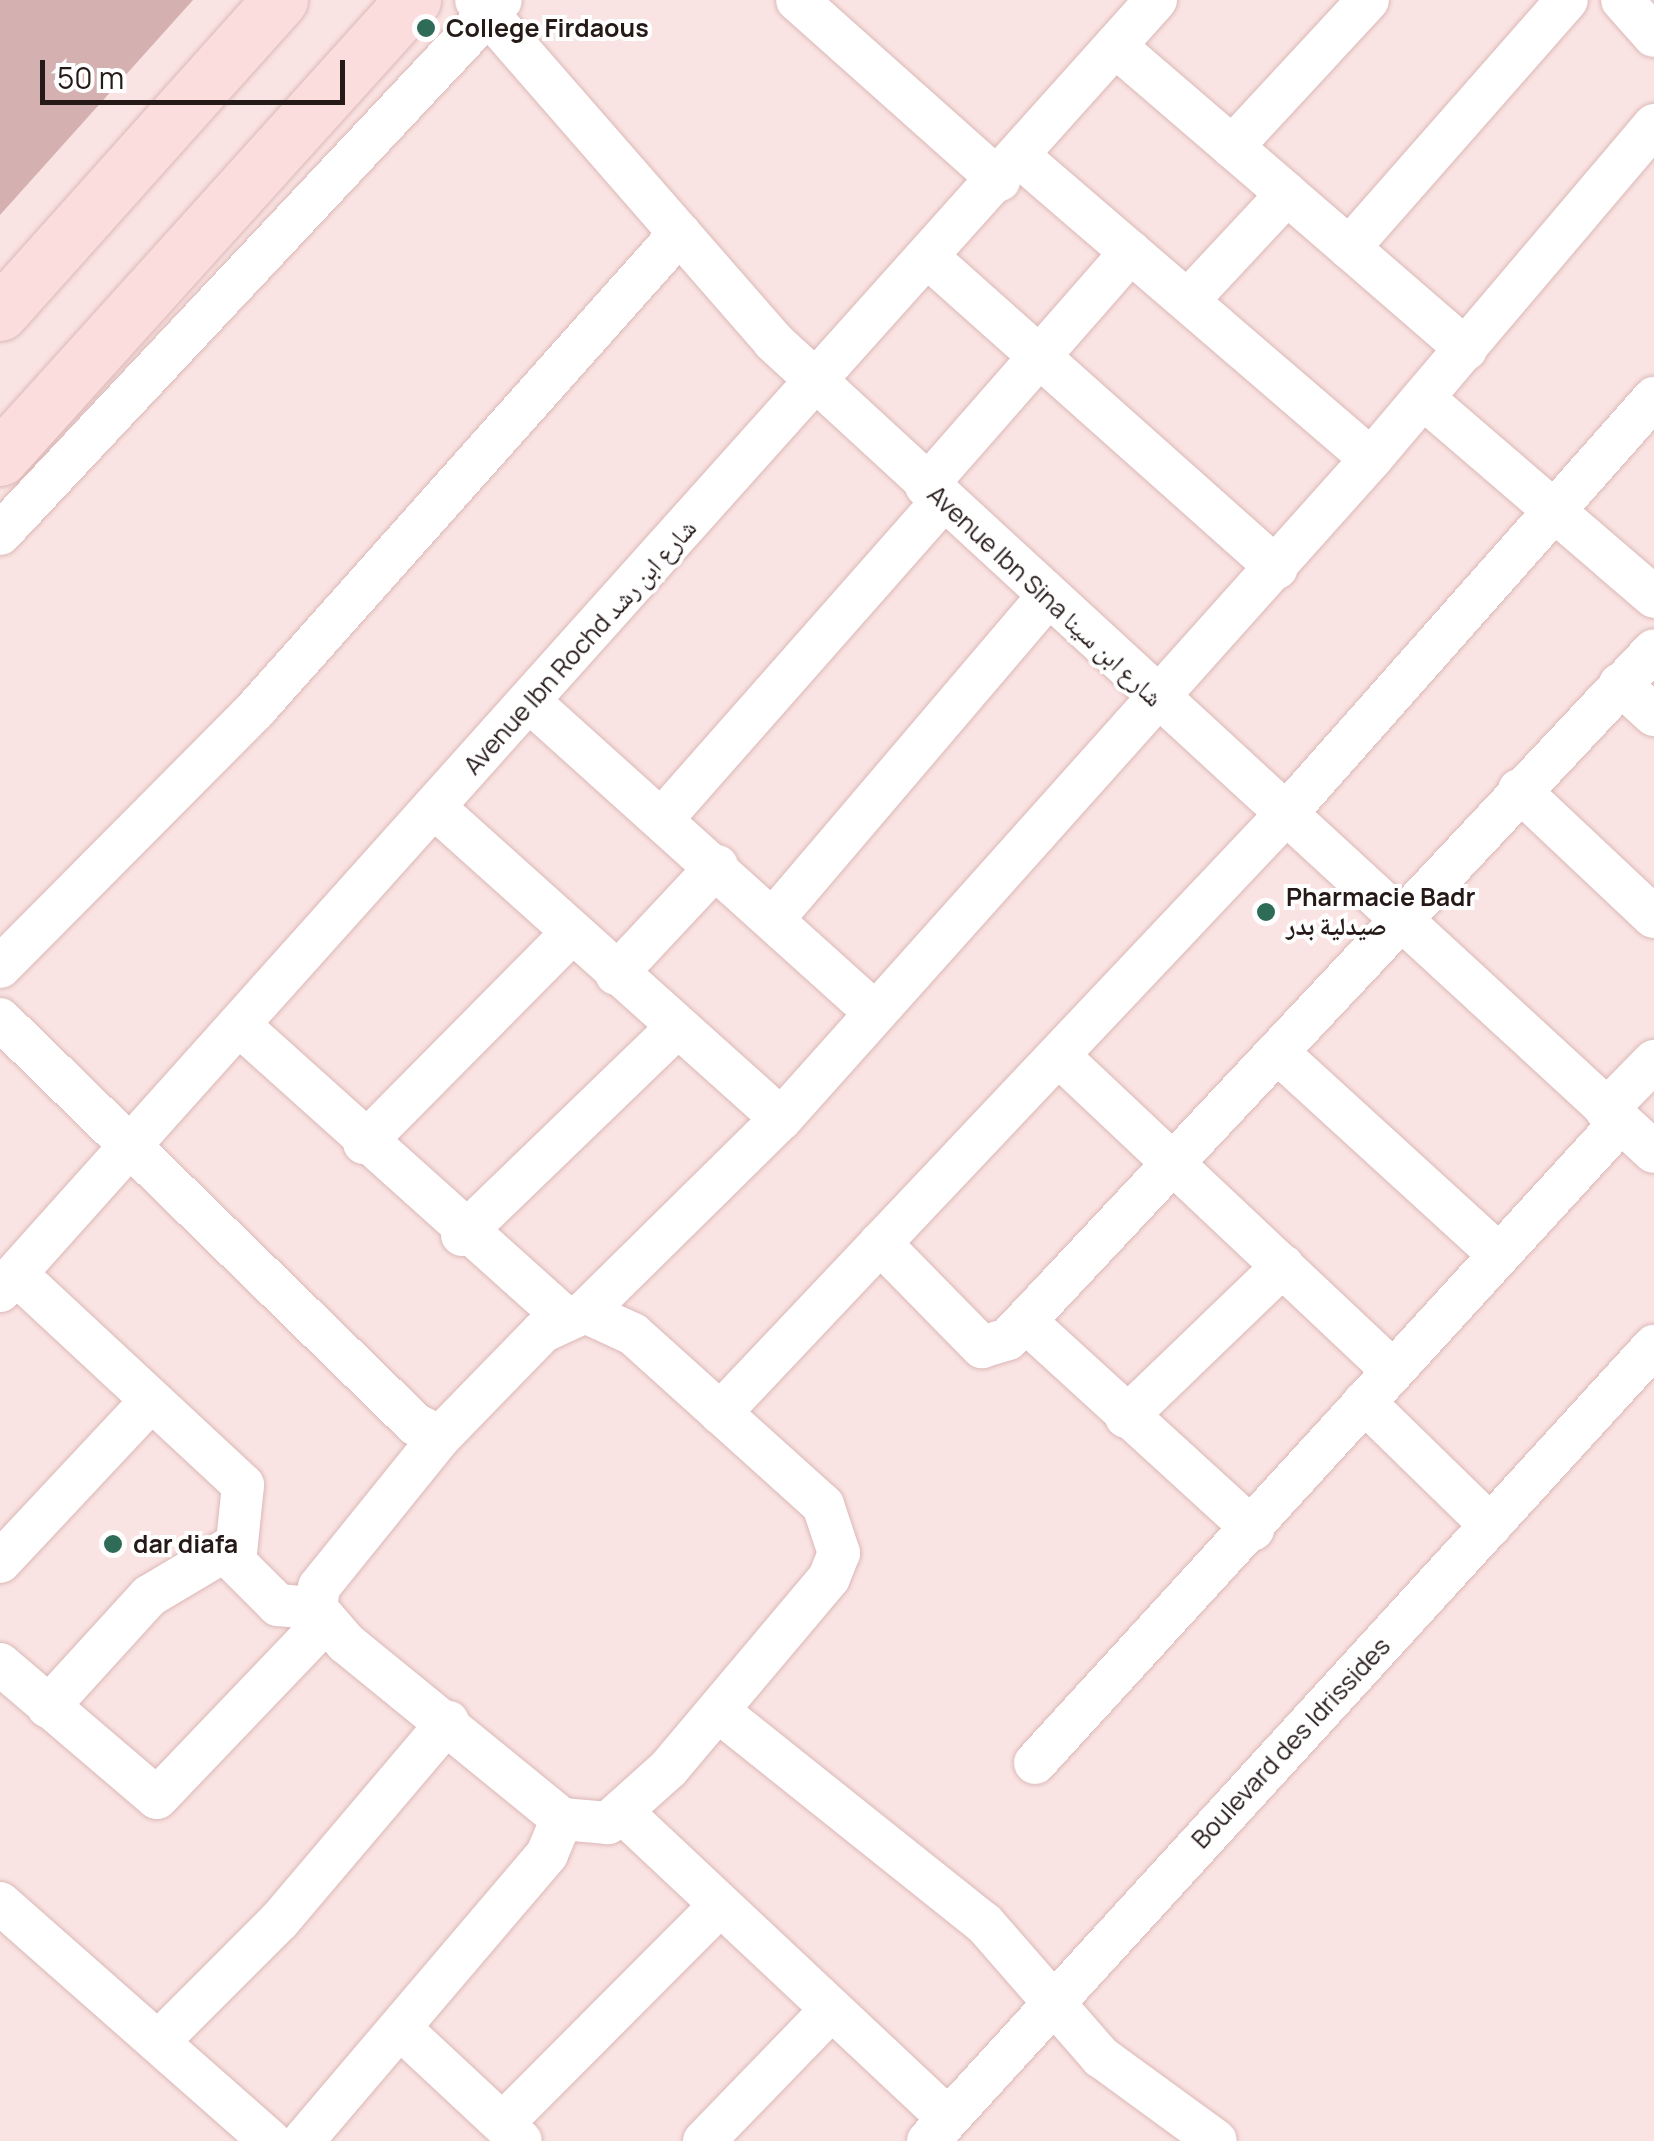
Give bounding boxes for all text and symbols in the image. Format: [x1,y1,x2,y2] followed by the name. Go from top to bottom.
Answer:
[446,13,649,43] place label: College Firdaous
[415,17,437,39] marker: College Firdaous
[45,40,350,102] scale bar
[57,57,124,98] text: 50 m
[921,479,1169,713] street label: Avenue Ibn Sina شارع ابن سينا
[457,513,703,781] street label: Avenue Ibn Rochd شارع ابن رشد
[1286,883,1475,942] place label: Pharmacie Badr صيدلية بدر
[1255,901,1277,923] marker: Pharmacie Badr صيدلية بدر
[133,1529,238,1559] place label: dar diafa
[102,1533,124,1555] marker: dar diafa
[1186,1631,1396,1855] street label: Boulevard des Idrissides

